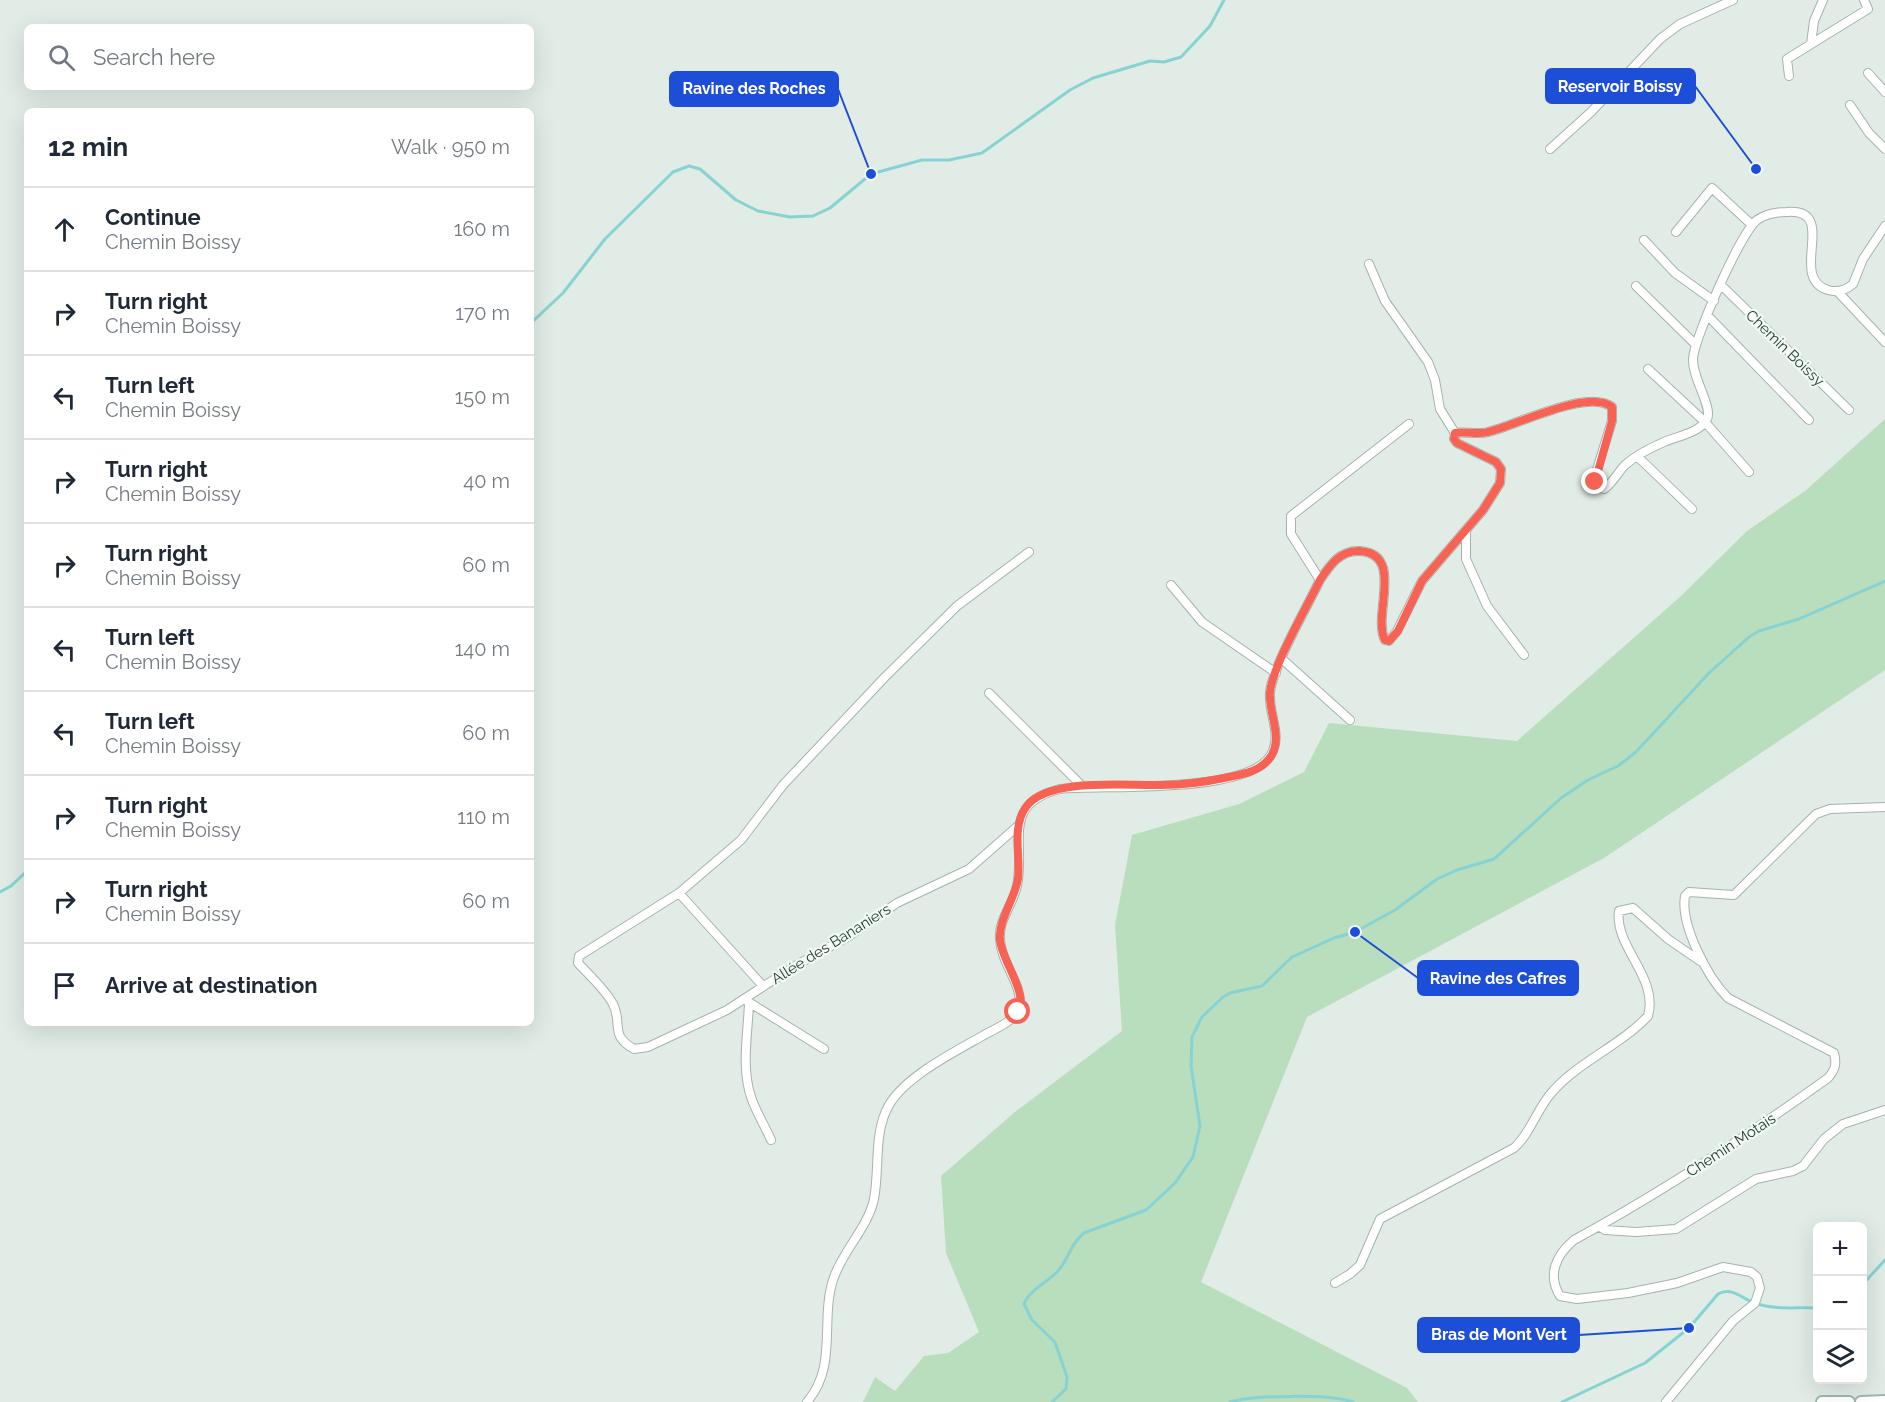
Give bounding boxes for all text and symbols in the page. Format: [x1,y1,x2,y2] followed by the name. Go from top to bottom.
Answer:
[24,24,534,90] search box
[45,41,78,74] icon: search
[93,44,215,70] text: Search here
[1546,69,1695,103] callout: Reservoir Boissy
[670,72,838,106] callout: Ravine des Roches
[1558,77,1683,96] text: Reservoir Boissy
[682,79,826,98] text: Ravine des Roches
[48,132,128,162] text: 12 min
[391,135,510,159] text: Walk · 950 m
[105,204,201,230] text: Continue
[48,213,81,246] icon: ahead
[454,217,510,241] text: 160 m
[105,230,241,254] text: Chemin Boissy
[105,288,208,314] text: Turn right
[48,297,81,330] icon: right
[455,301,510,325] text: 170 m
[1742,306,1828,390] street label: Chemin Boissy
[105,314,241,338] text: Chemin Boissy
[105,372,195,398] text: Turn left
[48,381,81,414] icon: left
[455,385,510,409] text: 150 m
[105,398,241,422] text: Chemin Boissy
[105,456,208,482] text: Turn right
[48,465,81,498] icon: right
[1581,468,1607,494] route end
[463,469,510,493] text: 40 m
[105,482,241,506] text: Chemin Boissy
[105,540,208,566] text: Turn right
[48,549,81,582] icon: right
[462,553,510,577] text: 60 m
[105,566,241,590] text: Chemin Boissy
[105,624,195,650] text: Turn left
[48,633,81,666] icon: left
[455,637,510,661] text: 140 m
[105,650,241,674] text: Chemin Boissy
[105,708,195,734] text: Turn left
[48,717,81,750] icon: left
[462,721,510,745] text: 60 m
[105,734,241,758] text: Chemin Boissy
[105,792,208,818] text: Turn right
[48,801,81,834] icon: right
[457,805,510,829] text: 110 m
[105,818,241,842] text: Chemin Boissy
[105,876,208,902] text: Turn right
[48,885,81,918] icon: right
[462,889,510,913] text: 60 m
[768,900,894,988] street label: Allée des Bananiers
[105,902,241,926] text: Chemin Boissy
[1418,961,1578,995] callout: Ravine des Cafres
[48,969,81,1002] icon: arrive
[1430,969,1566,988] text: Ravine des Cafres
[105,972,318,998] text: Arrive at destination
[1004,998,1030,1024] route start
[1683,1109,1779,1181] street label: Chemin Motais
[1813,1222,1867,1384] map controls
[1813,1222,1867,1276] button: +
[1813,1276,1867,1330] button: −
[1418,1318,1579,1352] callout: Bras de Mont Vert
[1431,1325,1567,1344] text: Bras de Mont Vert
[1813,1330,1867,1384] button: layers

